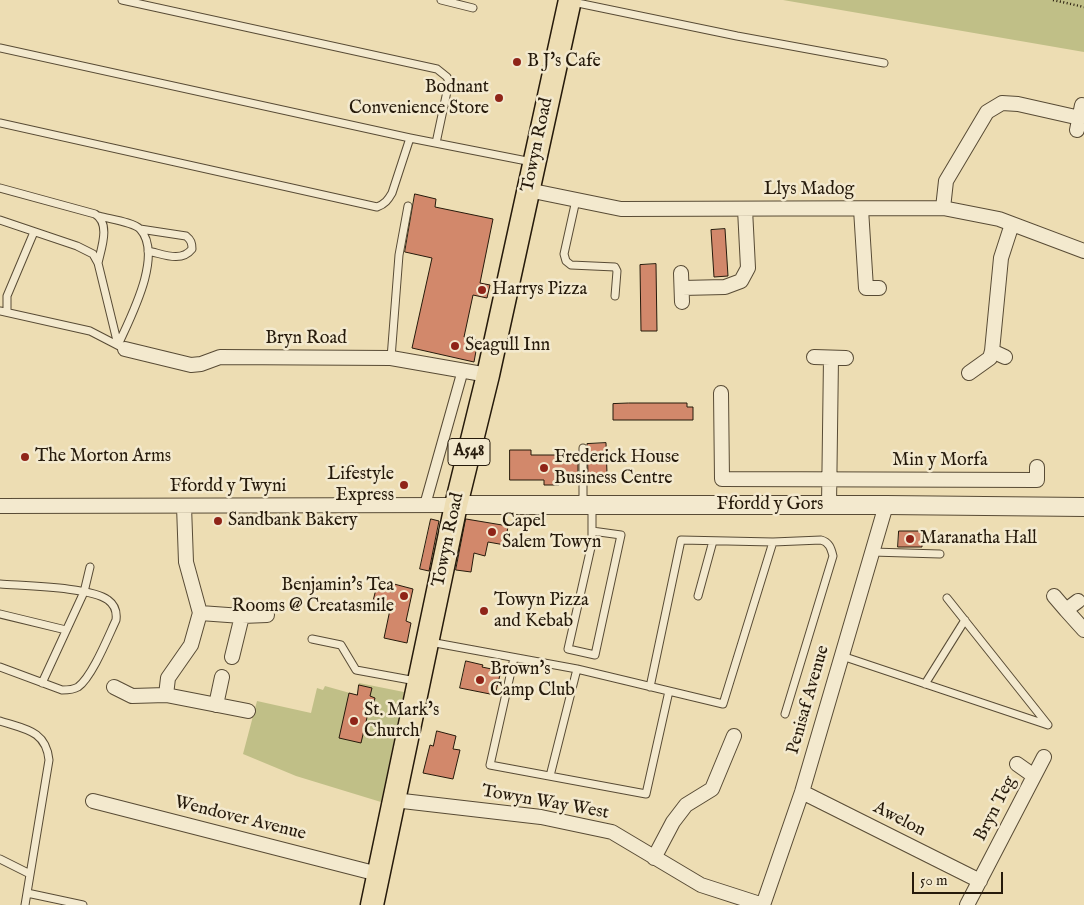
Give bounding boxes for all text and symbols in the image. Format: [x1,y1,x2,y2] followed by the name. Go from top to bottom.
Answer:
[527,51,601,73] place label: B J's Cafe
[511,56,523,68] marker: B J's Cafe
[349,77,489,120] place label: Bodnant Convenience Store
[493,92,505,104] marker: Bodnant Convenience Store
[517,96,559,194] street label: Towyn Road
[764,179,854,201] street label: Llys Madog
[492,279,587,301] place label: Harrys Pizza
[476,284,488,296] marker: Harrys Pizza
[265,328,347,350] street label: Bryn Road
[465,335,550,357] place label: Seagull Inn
[449,340,461,352] marker: Seagull Inn
[448,438,490,466] road number: A548
[35,446,171,468] place label: The Morton Arms
[554,447,679,489] place label: Frederick House Business Centre
[892,450,988,472] street label: Min y Morfa
[19,451,31,463] marker: The Morton Arms
[538,462,550,474] marker: Frederick House Business Centre
[327,464,394,506] place label: Lifestyle Express
[170,476,286,498] street label: Ffordd y Twyni
[398,479,410,491] marker: Lifestyle Express
[428,491,470,589] street label: Towyn Road
[717,494,823,516] street label: Ffordd y Gors
[228,510,358,532] place label: Sandbank Bakery
[502,511,601,554] place label: Capel Salem Towyn
[212,515,224,527] marker: Sandbank Bakery
[486,526,498,538] marker: Capel Salem Towyn
[920,528,1037,550] place label: Maranatha Hall
[904,533,916,545] marker: Maranatha Hall
[232,575,394,618] place label: Benjamin's Tea Rooms @ Creatasmile
[398,590,410,602] marker: Benjamin's Tea Rooms @ Creatasmile
[494,590,589,632] place label: Towyn Pizza and Kebab
[478,605,490,617] marker: Towyn Pizza and Kebab
[783,643,835,757] street label: Penisaf Avenue
[490,659,575,702] place label: Brown's Camp Club
[474,674,486,686] marker: Brown's Camp Club
[364,700,439,742] place label: St. Mark's Church
[348,715,360,727] marker: St. Mark's Church
[970,773,1022,845] street label: Bryn Teg
[480,781,610,825] street label: Towyn Way West
[172,792,308,846] street label: Wendover Avenue
[869,798,929,842] street label: Awelon
[914,862,1005,894] scale bar
[920,871,948,890] text: 50 m

